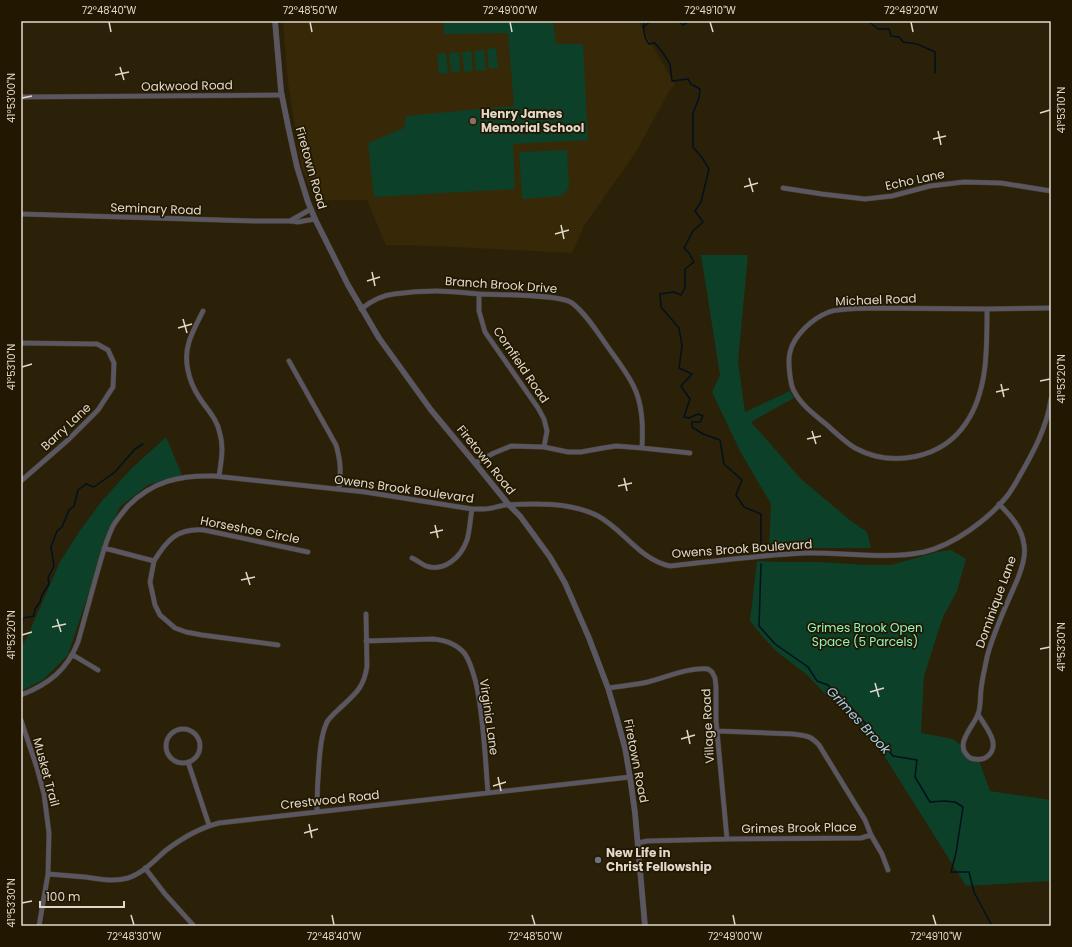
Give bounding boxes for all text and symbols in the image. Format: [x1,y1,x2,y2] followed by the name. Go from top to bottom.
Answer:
[82,3,137,18] text: 72°48'40"W
[283,3,338,18] text: 72°48'50"W
[483,3,538,18] text: 72°49'00"W
[684,3,736,18] text: 72°49'10"W
[884,3,938,18] text: 72°49'20"W
[4,73,19,123] text: 41°53'00"N
[141,76,233,95] street label: Oakwood Road
[1054,87,1069,133] text: 41°53'10"N
[481,105,584,136] place label: Henry James Memorial School
[468,116,478,126] marker: Henry James Memorial School
[292,125,331,211] street label: Firetown Road
[884,165,946,194] street label: Echo Lane
[110,198,202,219] street label: Seminary Road
[444,272,558,297] street label: Branch Brook Drive
[835,290,917,309] street label: Michael Road
[490,323,553,406] street label: Cornfield Road
[4,344,19,390] text: 41°53'10"N
[1054,354,1069,404] text: 41°53'20"N
[37,399,94,454] street label: Barry Lane
[453,421,520,498] street label: Firetown Road
[333,470,475,507] street label: Owens Brook Boulevard
[199,512,301,547] street label: Horseshoe Circle
[671,535,813,562] street label: Owens Brook Boulevard
[971,553,1020,650] street label: Dominique Lane
[4,610,19,660] text: 41°53'20"N
[807,619,923,650] park label: Grimes Brook Open Space (5 Parcels)
[1054,622,1069,672] text: 41°53'30"N
[476,678,503,756] street label: Virginia Lane
[822,682,896,759] water label: Grimes Brook
[697,688,718,764] street label: Village Road
[620,718,653,804] street label: Firetown Road
[29,736,64,808] street label: Musket Trail
[280,786,380,813] street label: Crestwood Road
[741,818,857,837] street label: Grimes Brook Place
[606,844,712,875] place label: New Life in Christ Fellowship
[593,855,603,865] marker: New Life in Christ Fellowship
[4,878,19,928] text: 41°53'30"N
[40,883,124,909] scale bar
[46,888,80,905] text: 100 m
[107,929,161,944] text: 72°48'30"W
[307,929,362,944] text: 72°48'40"W
[508,929,563,944] text: 72°48'50"W
[708,929,763,944] text: 72°49'00"W
[910,929,962,944] text: 72°49'10"W

